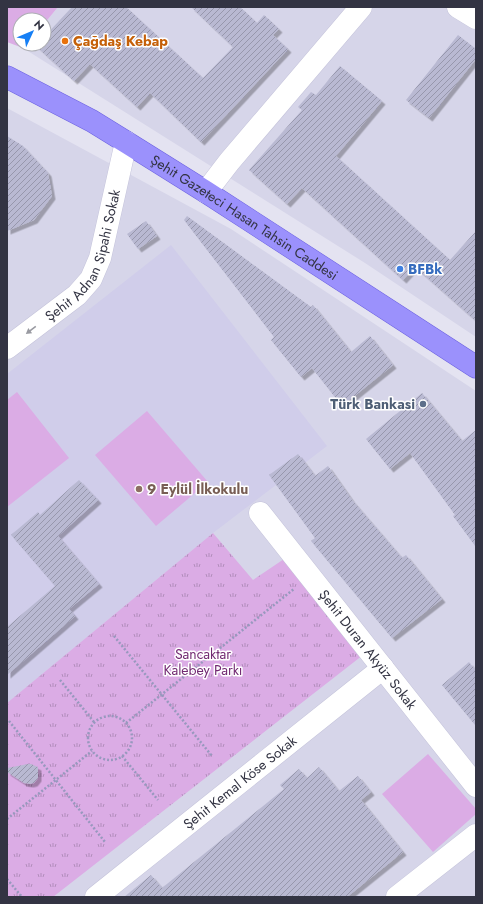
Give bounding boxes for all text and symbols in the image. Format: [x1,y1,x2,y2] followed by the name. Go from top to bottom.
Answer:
[12,12,52,52] north arrow
[30,16,48,34] text: N
[73,31,168,51] place label: Çağdaş Kebap
[60,36,70,46] marker: Çağdaş Kebap
[147,150,342,285] street label: Şehit Gazeteci Hasan Tahsin Caddesi
[41,187,125,326] street label: Şehit Adnan Sipahi Sokak
[408,259,442,279] place label: BFBk
[395,264,405,274] marker: BFBk
[26,326,36,334] one-way arrow
[330,394,415,414] place label: Türk Bankasi
[418,399,428,409] marker: Türk Bankasi
[147,479,248,499] place label: 9 Eylül İlkokulu
[134,484,144,494] marker: 9 Eylül İlkokulu
[314,585,422,714] street label: Şehit Duran Akyüz Sokak
[163,644,243,680] park label: Sancaktar Kalebey Parkı
[179,730,301,834] street label: Şehit Kemal Köse Sokak

